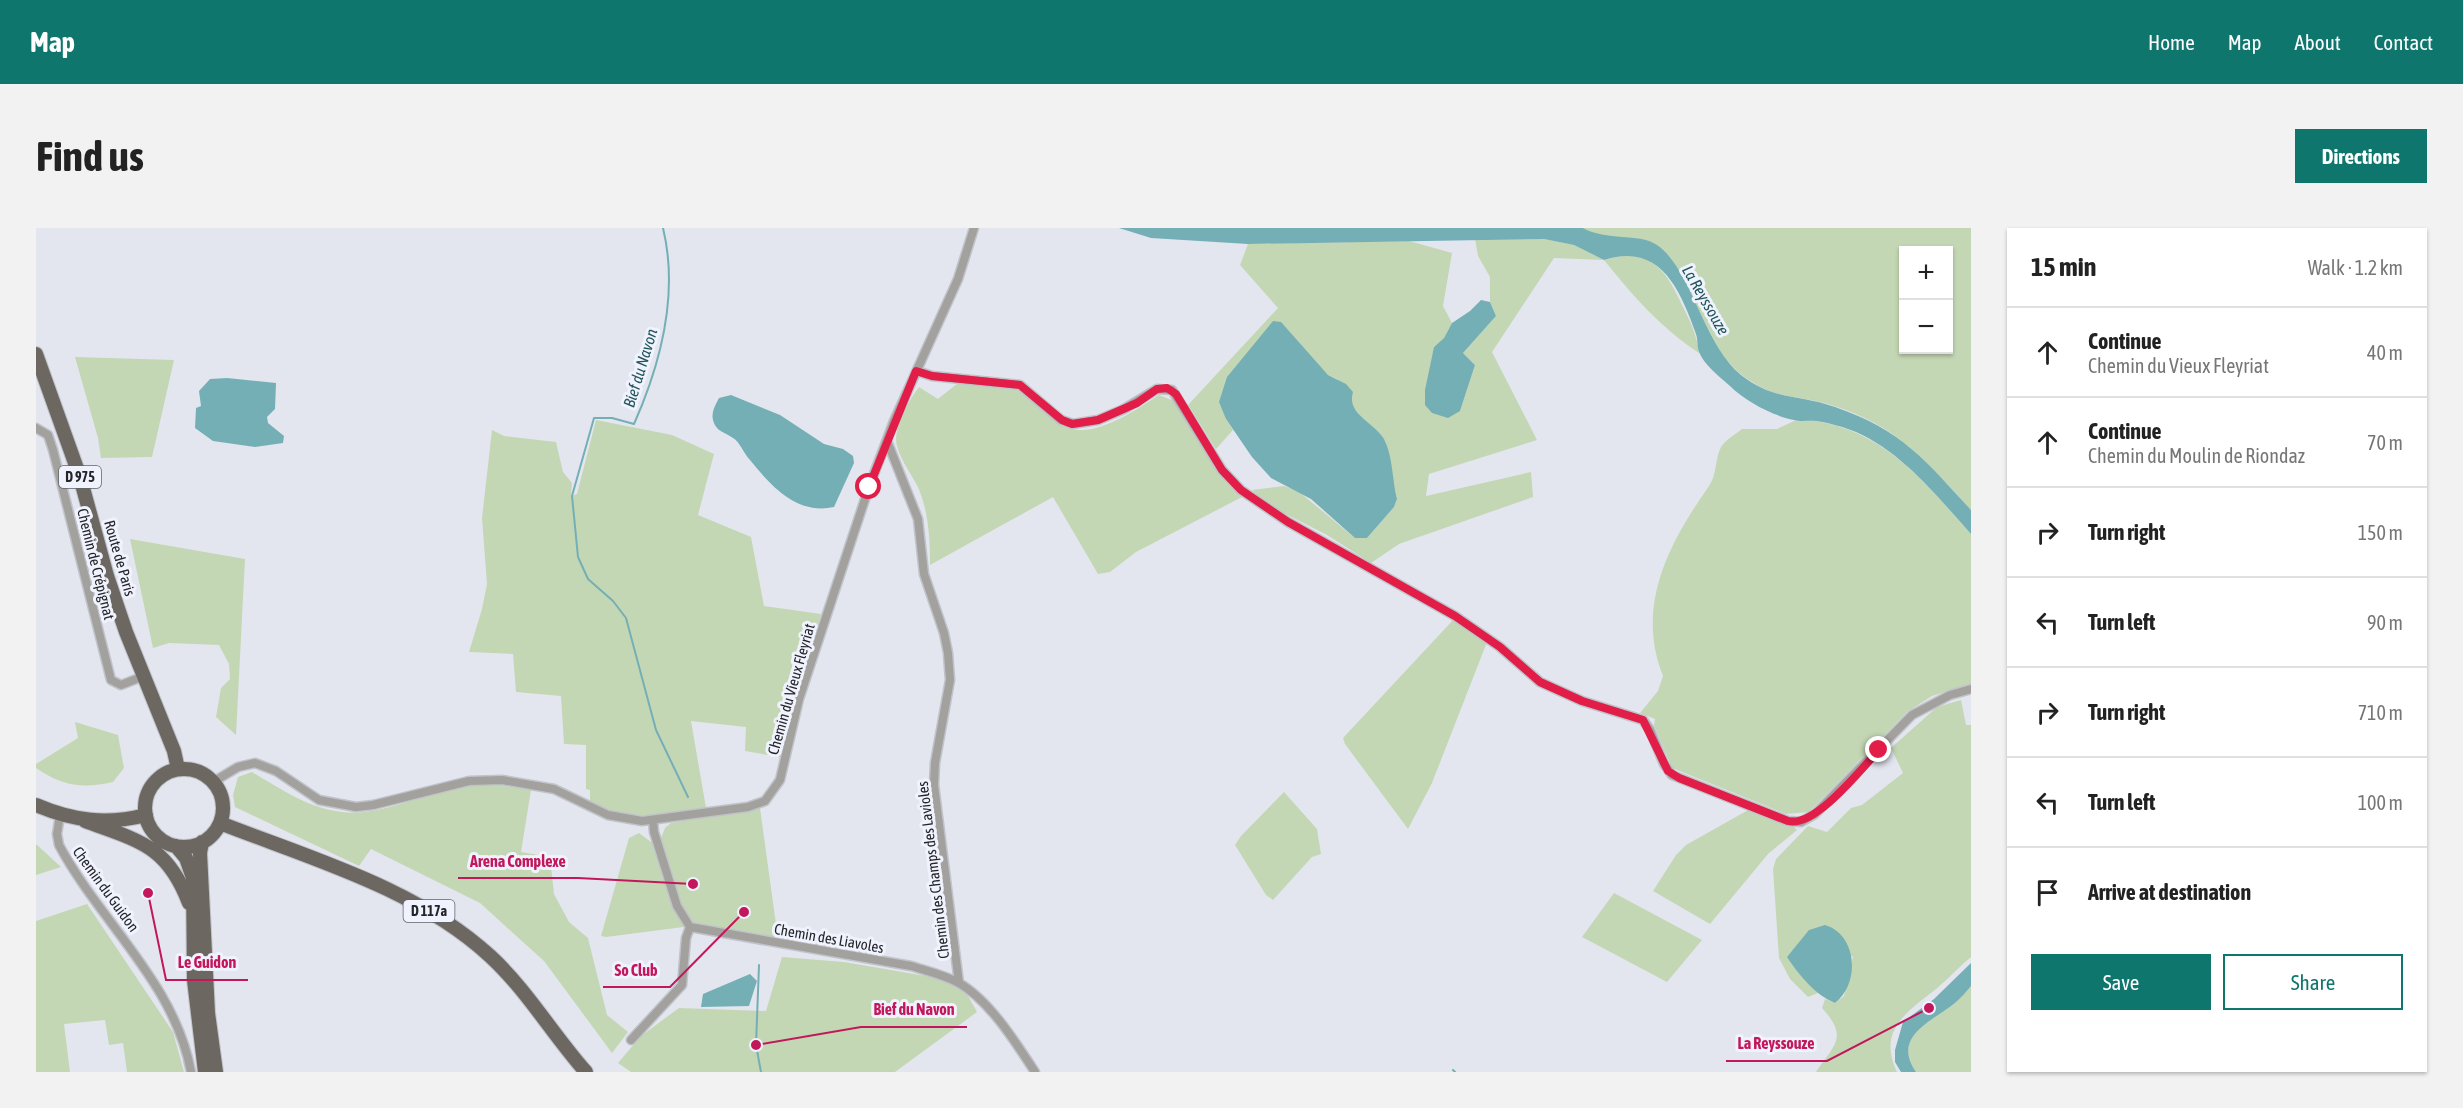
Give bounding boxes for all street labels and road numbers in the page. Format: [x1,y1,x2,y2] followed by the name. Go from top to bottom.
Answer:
[59,466,101,488] road number: D 975
[74,507,118,621] street label: Chemin de Crépignat
[101,518,139,598] street label: Route de Paris
[764,621,818,757] street label: Chemin du Vieux Fleyriat
[914,780,952,960] street label: Chemin des Champs des Lavioles
[69,843,143,935] street label: Chemin du Guidon
[404,900,454,922] road number: D 117a
[773,920,885,956] street label: Chemin des Liavoles

